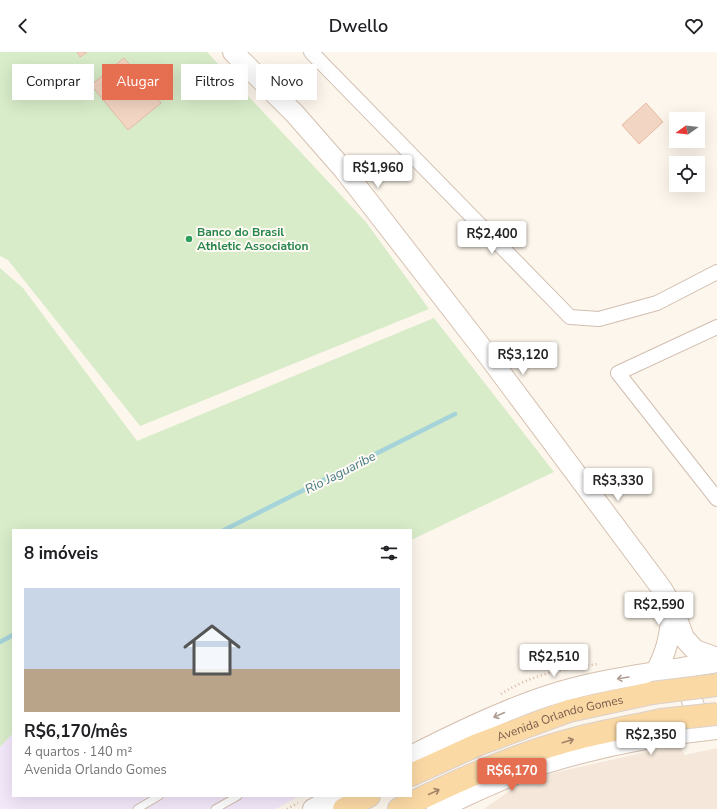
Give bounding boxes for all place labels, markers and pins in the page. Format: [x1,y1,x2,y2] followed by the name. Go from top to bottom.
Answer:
[341,155,415,189] pin: R$1,960
[455,221,529,255] pin: R$2,400
[197,224,309,254] place label: Banco do Brasil Athletic Association
[184,234,194,244] marker: Banco do Brasil Athletic Association
[486,342,560,376] pin: R$3,120
[581,468,655,502] pin: R$3,330
[622,592,696,626] pin: R$2,590
[517,644,591,678] pin: R$2,510
[614,722,688,756] pin: R$2,350
[475,758,549,792] pin: R$6,170

